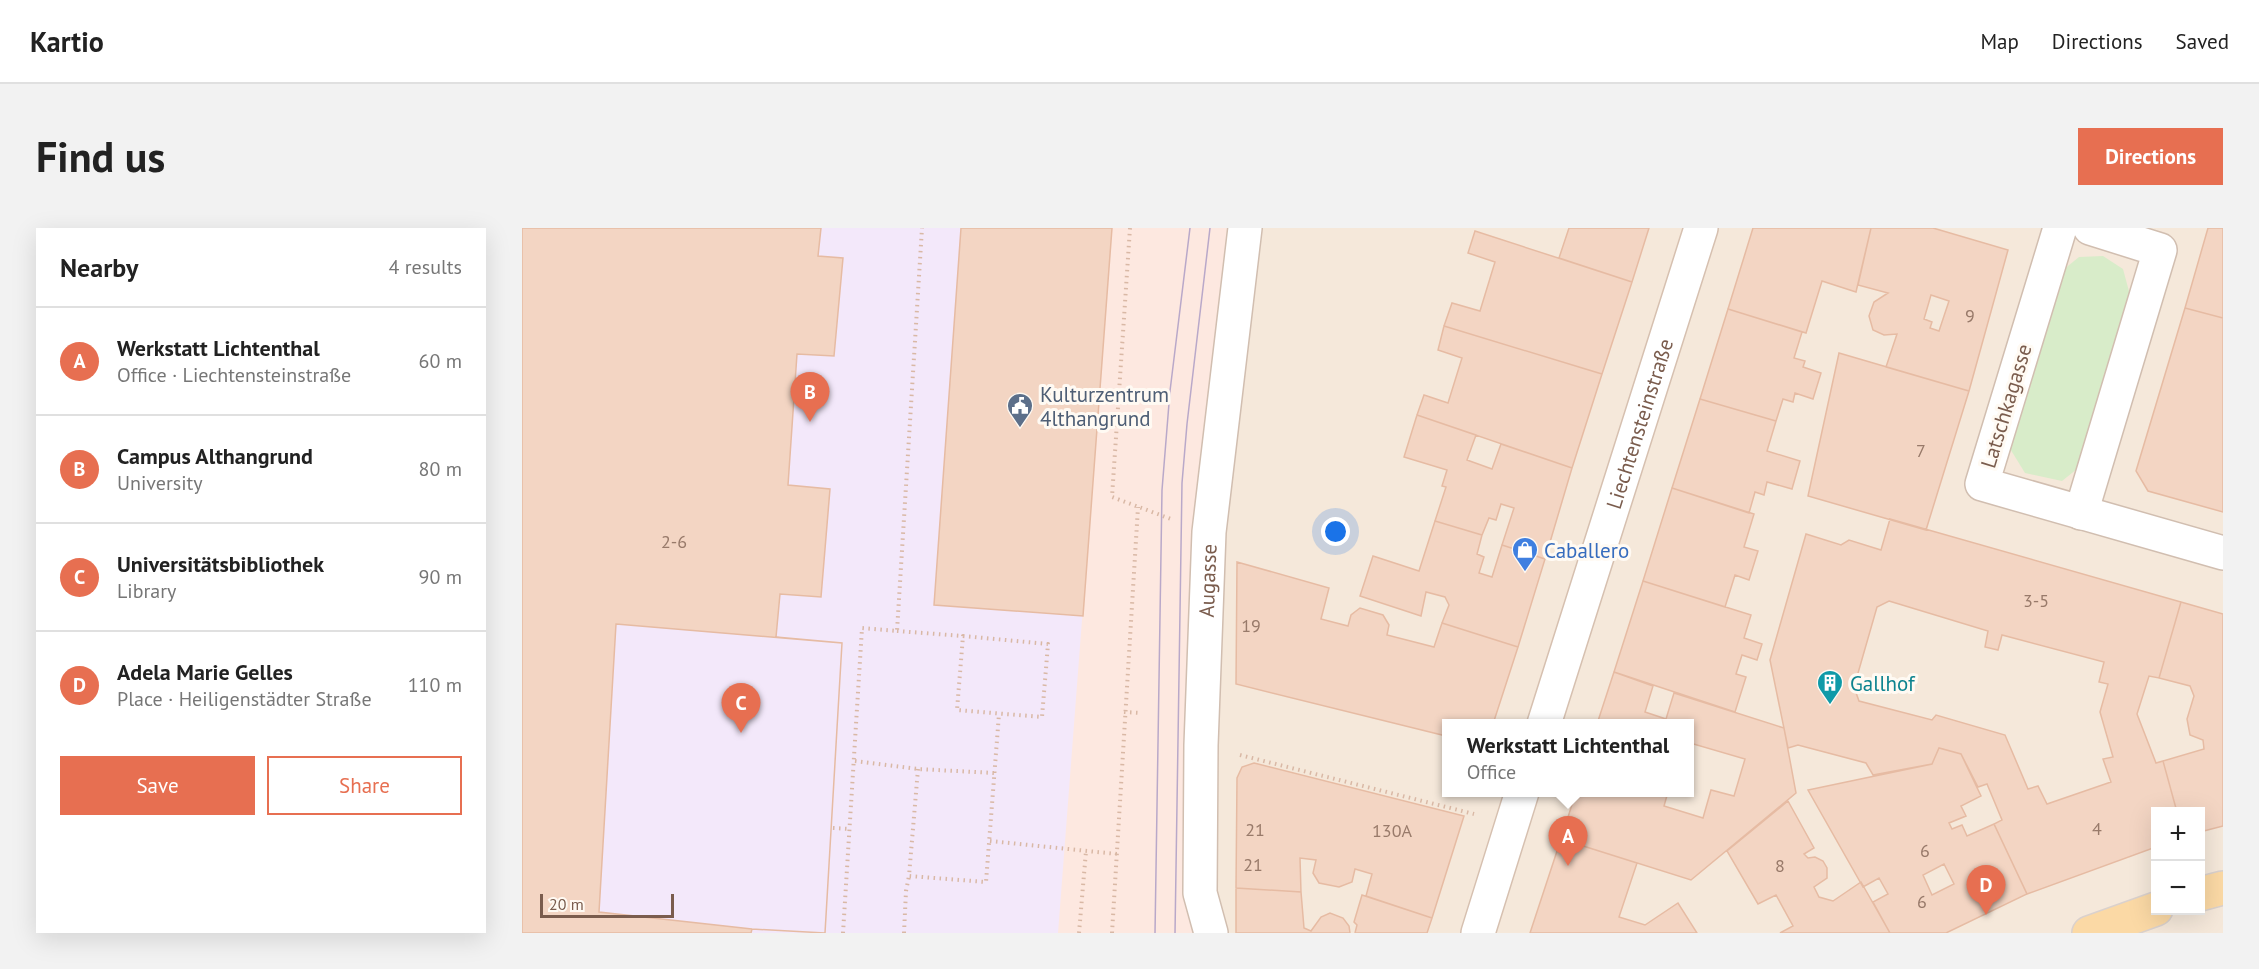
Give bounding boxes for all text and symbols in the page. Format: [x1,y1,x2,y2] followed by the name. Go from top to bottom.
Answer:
[30,23,104,60] text: Kartio
[1980,28,2019,55] text: Map
[2052,28,2143,55] text: Directions
[2176,28,2229,55] text: Saved
[2078,128,2223,185] button: Directions
[36,129,165,184] text: Find us
[60,251,138,284] text: Nearby
[389,254,462,280] text: 4 results
[1965,304,1975,327] house number: 9
[117,334,320,362] text: Werkstatt Lichtenthal
[1599,335,1679,512] street label: Liechtensteinstraße
[1974,341,2038,471] street label: Latschkagasse
[73,348,86,374] text: A
[419,348,462,374] text: 60 m
[117,362,351,388] text: Office · Liechtensteinstraße
[790,372,830,422] pin: B
[1040,381,1169,432] place label: Kulturzentrum 4lthangrund
[1005,391,1035,429] public building icon: Kulturzentrum 4lthangrund
[1916,439,1926,462] house number: 7
[117,442,313,470] text: Campus Althangrund
[74,456,85,482] text: B
[419,456,462,482] text: 80 m
[117,470,203,496] text: University
[1321,517,1350,546] your location
[661,530,687,553] house number: 2-6
[1510,535,1540,573] shop icon: Caballero
[1544,537,1629,564] place label: Caballero
[1192,543,1222,618] street label: Augasse
[117,550,324,578] text: Universitätsbibliothek
[74,564,85,590] text: C
[419,564,462,590] text: 90 m
[117,578,176,604] text: Library
[2023,589,2049,612] house number: 3-5
[1241,614,1261,637] house number: 19
[117,658,293,686] text: Adela Marie Gelles
[1815,668,1845,706] building icon: Gallhof
[1850,670,1916,697] place label: Gallhof
[73,672,86,698] text: D
[408,672,462,698] text: 110 m
[722,684,760,733] pin: C
[117,686,372,712] text: Place · Heiligenstädter Straße
[1442,719,1694,797] popup
[1467,731,1669,759] text: Werkstatt Lichtenthal
[60,756,255,815] button: Save
[267,756,462,815] button: Share
[1467,759,1516,785] text: Office
[2151,807,2205,915] map controls
[2151,807,2205,861] button: +
[1548,816,1588,866] pin: A
[2092,817,2102,840] house number: 4
[1245,818,1265,841] house number: 21
[1372,819,1412,842] house number: 130A
[1920,839,1930,862] house number: 6
[1243,853,1263,876] house number: 21
[1775,854,1785,877] house number: 8
[2151,861,2205,915] button: −
[1966,866,2006,915] pin: D
[1917,890,1927,913] house number: 6
[540,891,674,918] scale bar
[549,894,584,914] text: 20 m

